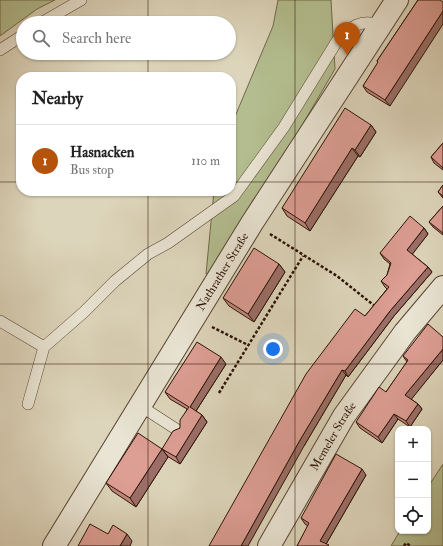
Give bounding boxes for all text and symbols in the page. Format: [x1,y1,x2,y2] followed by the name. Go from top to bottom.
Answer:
[16,16,236,60] search box
[334,22,360,55] pin: 1
[30,27,52,49] icon: search
[62,29,131,48] text: Search here
[32,88,83,109] text: Nearby
[70,143,135,162] text: Hasnacken
[43,153,47,169] text: 1
[191,153,220,169] text: 110 m
[70,162,114,178] text: Bus stop
[193,230,252,313] street label: Nathrather Straße
[263,339,283,359] your location
[307,399,360,473] street label: Memeler Straße
[395,426,431,534] map controls
[395,426,431,462] button: +
[395,462,431,498] button: −
[395,498,431,534] button: locate

